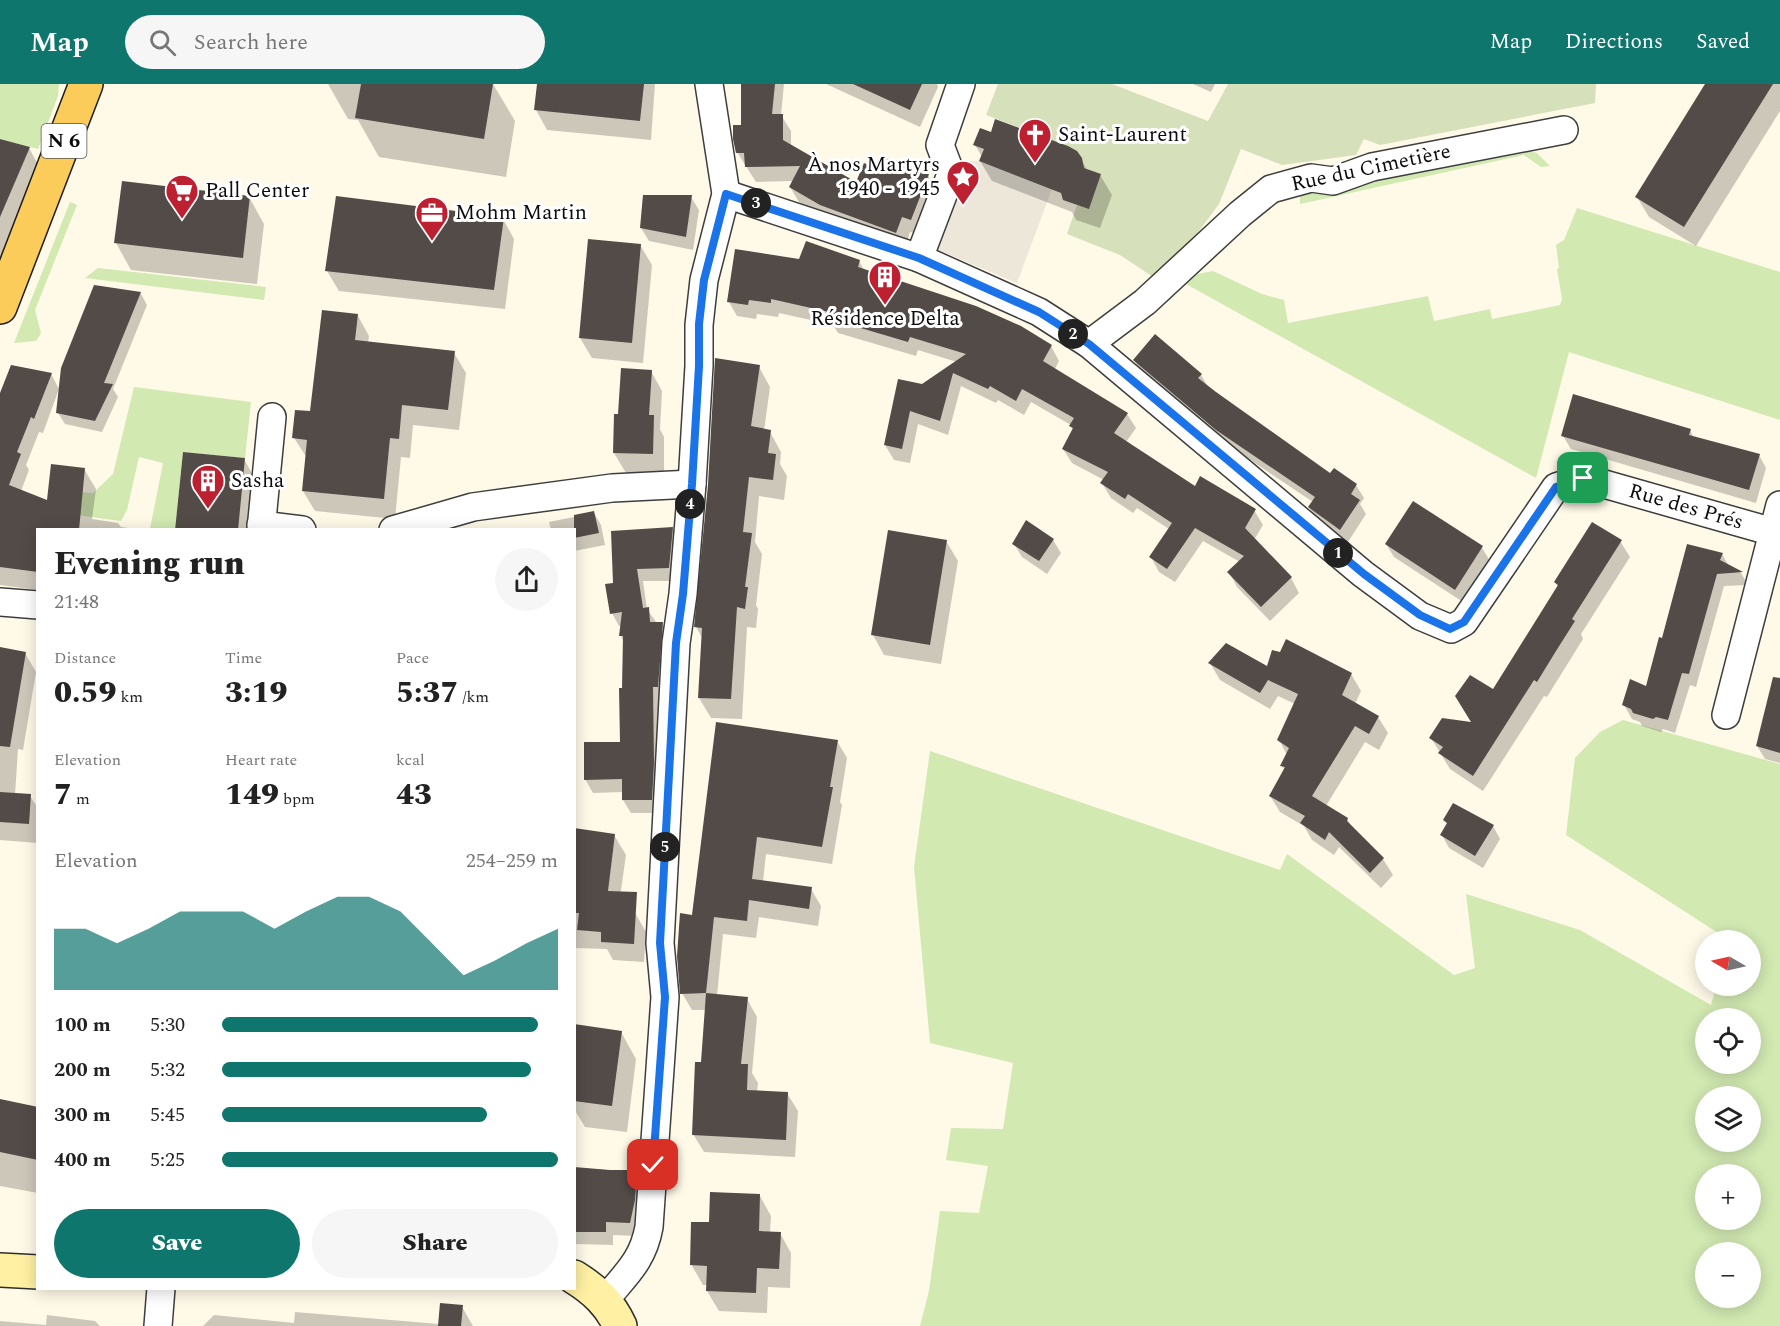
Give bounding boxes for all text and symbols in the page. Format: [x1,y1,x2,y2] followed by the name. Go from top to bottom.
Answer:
[125,15,545,69] search box
[30,21,89,64] text: Map
[146,26,179,59] icon: search
[194,26,308,59] text: Search here
[1490,26,1532,58] text: Map
[1565,26,1663,58] text: Directions
[1696,26,1750,58] text: Saved
[1017,117,1053,164] church icon: Saint-Laurent
[1058,119,1187,151] place label: Saint-Laurent
[42,124,86,158] road number: N 6
[1288,135,1454,201] street label: Rue du Cimetière
[807,149,940,205] place label: À nos Martyrs 1940 - 1945
[945,159,981,206] place icon: À nos Martyrs 1940 - 1945
[164,173,200,220] supermarket icon: Pall Center
[205,175,309,207] place label: Pall Center
[741,188,771,218] pin: 3
[752,191,760,215] text: 3
[414,195,450,242] office icon: Mohm Martin
[455,197,587,229] place label: Mohm Martin
[867,259,903,306] building icon: Résidence Delta
[810,303,961,335] place label: Résidence Delta
[1058,319,1088,349] pin: 2
[1069,322,1077,346] text: 2
[1557,452,1608,503] pin
[1566,461,1599,494] icon: arrive
[190,463,226,510] building icon: Sasha
[231,465,285,497] place label: Sasha
[1625,475,1747,539] street label: Rue des Prés
[675,489,705,519] pin: 4
[686,492,694,516] text: 4
[1323,538,1353,568] pin: 1
[54,539,245,589] text: Evening run
[1334,541,1342,565] text: 1
[495,548,558,611] button: share
[54,587,99,617] text: 21:48
[54,646,116,670] text: Distance
[225,646,262,670] text: Time
[396,646,429,670] text: Pace
[54,670,116,716] text: 0.59
[225,670,287,716] text: 3:19
[396,670,458,716] text: 5:37
[116,685,143,709] text: km
[458,685,489,709] text: /km
[54,748,121,772] text: Elevation
[225,748,297,772] text: Heart rate
[396,748,425,772] text: kcal
[54,772,72,818] text: 7
[225,772,279,818] text: 149
[396,772,432,818] text: 43
[72,787,90,811] text: m
[279,787,315,811] text: bpm
[650,832,680,862] pin: 5
[661,835,669,859] text: 5
[54,846,138,876] text: Elevation
[466,846,558,876] text: 254–259 m
[1695,930,1761,996] north arrow
[1695,930,1761,1308] map controls
[1695,1008,1761,1074] button: locate
[54,1010,111,1040] text: 100 m
[150,1010,185,1040] text: 5:30
[54,1055,111,1085] text: 200 m
[150,1055,185,1085] text: 5:32
[1695,1086,1761,1152] button: layers
[54,1100,111,1130] text: 300 m
[150,1100,185,1130] text: 5:45
[627,1139,678,1190] pin
[54,1145,111,1175] text: 400 m
[150,1145,185,1175] text: 5:25
[636,1148,669,1181] icon: check
[1695,1164,1761,1230] button: +
[54,1209,300,1278] button: Save
[312,1209,558,1278] button: Share
[1695,1242,1761,1308] button: −

